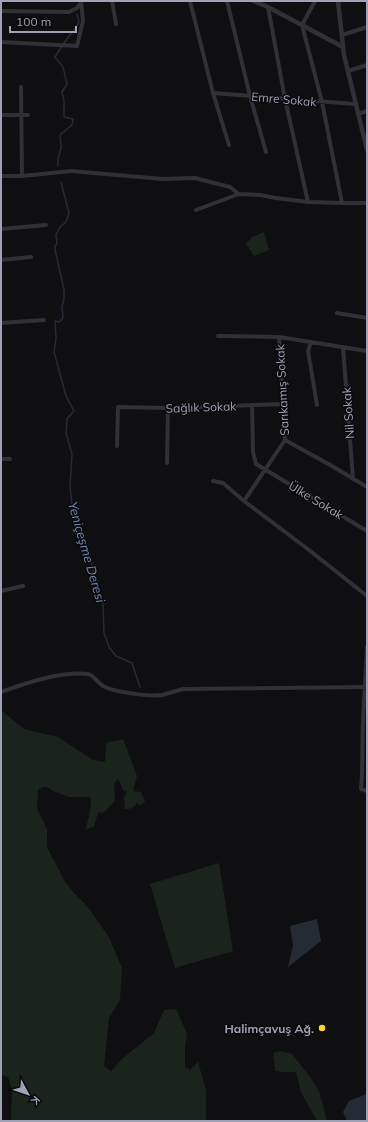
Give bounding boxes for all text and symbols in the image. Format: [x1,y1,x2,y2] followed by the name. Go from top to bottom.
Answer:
[10,8,76,34] scale bar
[16,14,51,29] text: 100 m
[251,89,318,109] street label: Emre Sokak
[272,343,292,436] street label: Sarıkamış Sokak
[339,386,357,439] street label: Nil Sokak
[165,398,237,416] street label: Sağlık Sokak
[286,478,347,523] street label: Ülke Sokak
[65,500,109,605] water label: Yeniçeşme Deresi
[224,1021,314,1036] place label: Halimçavuş Ağ.
[317,1023,327,1033] marker: Halimçavuş Ağ.
[8,1074,48,1114] north arrow
[28,1093,43,1108] text: K

